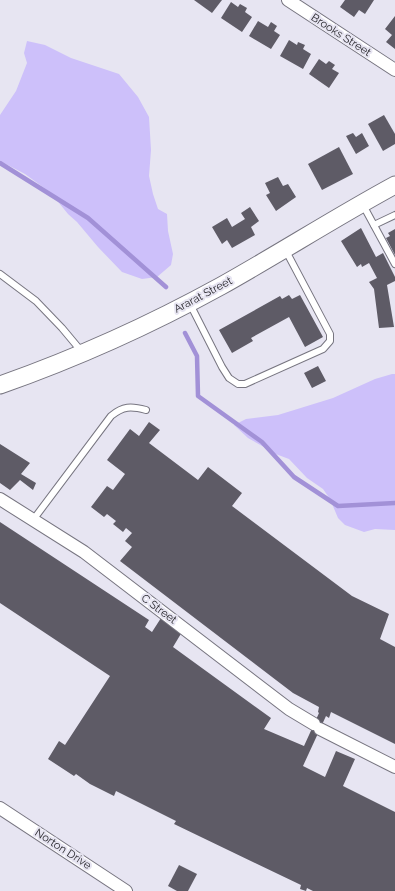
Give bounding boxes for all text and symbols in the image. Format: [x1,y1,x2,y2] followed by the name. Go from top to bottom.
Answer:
[309,11,374,59] street label: Brooks Street
[172,274,235,316] street label: Ararat Street
[139,592,179,627] street label: C Street
[32,826,94,872] street label: Norton Drive

